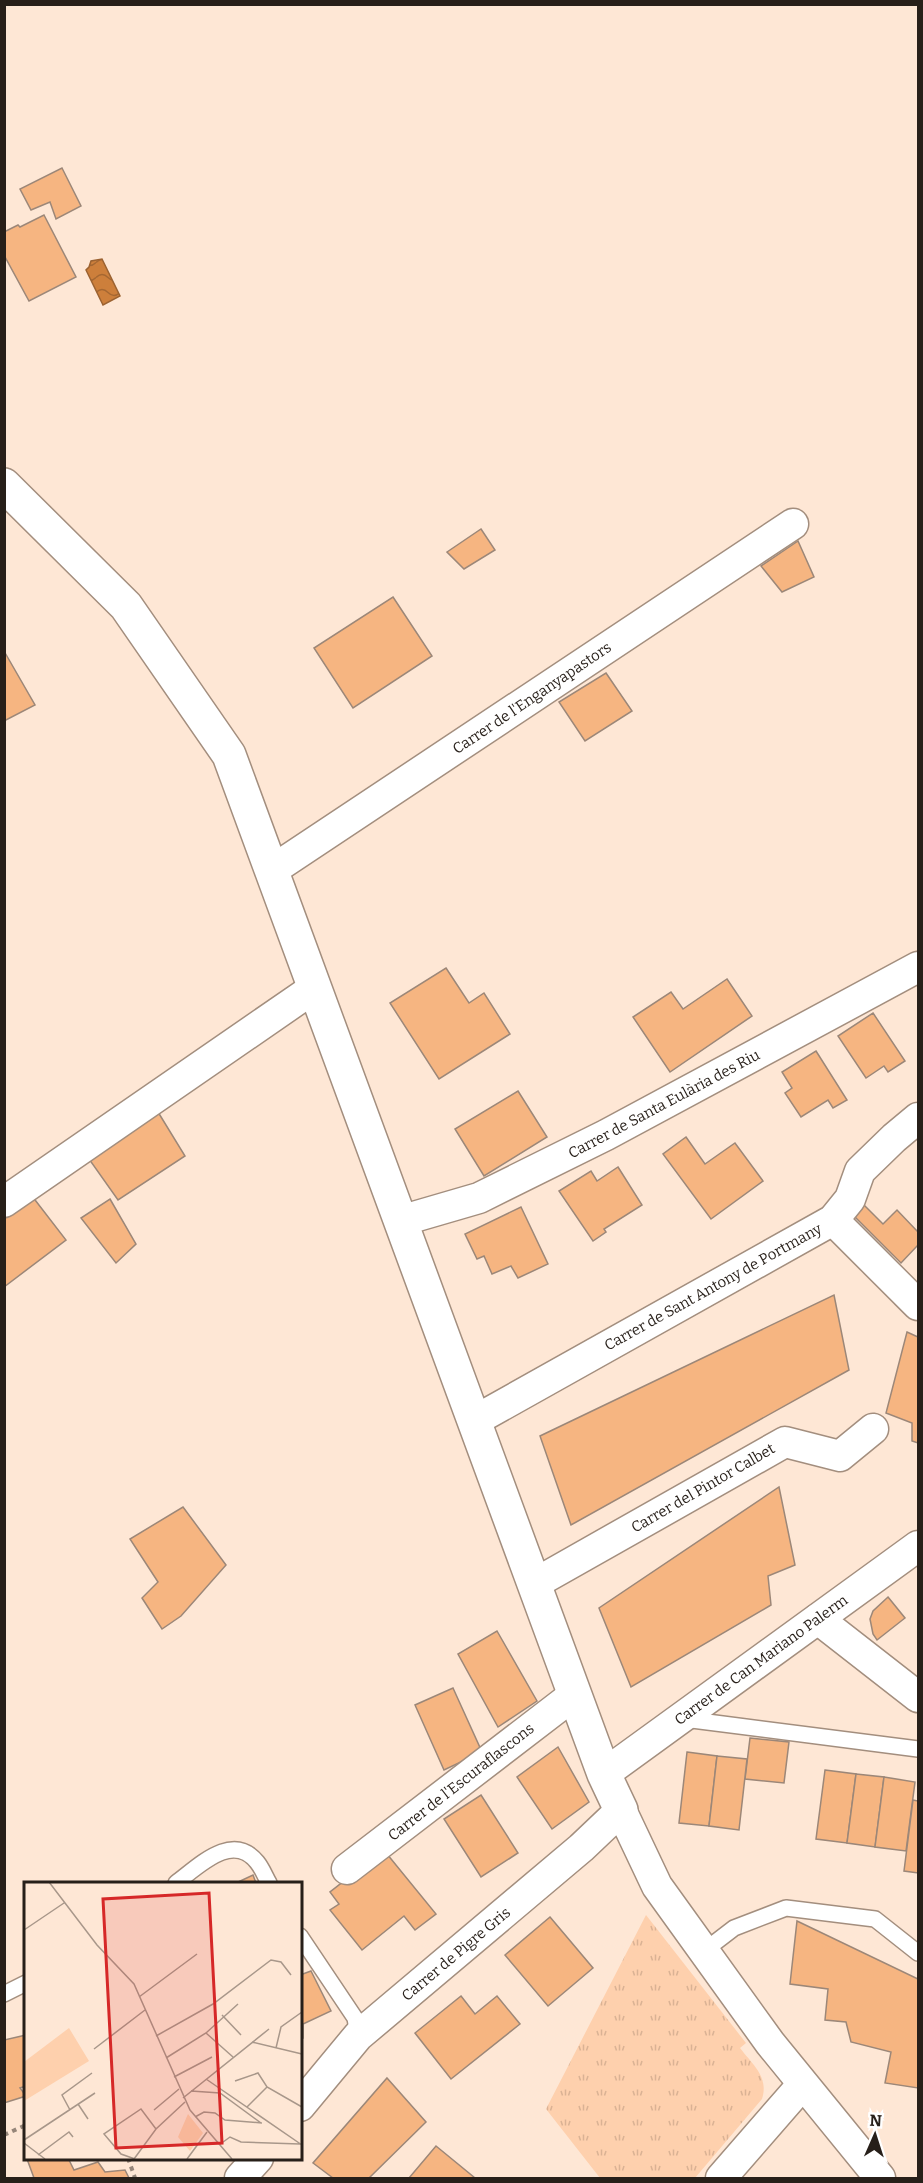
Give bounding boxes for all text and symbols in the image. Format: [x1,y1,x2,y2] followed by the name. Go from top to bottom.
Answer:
[449,638,615,758] street label: Carrer de l'Enganyapastors
[565,1046,763,1162] street label: Carrer de Santa Eulària des Riu
[601,1220,825,1354] street label: Carrer de Sant Antony de Portmany
[628,1439,779,1537] street label: Carrer del Pintor Calbet
[671,1591,852,1729] street label: Carrer de Can Mariano Palerm
[384,1719,538,1845] street label: Carrer de l'Escuraflascons
[24,1882,302,2159] inset map
[398,1903,514,2005] street label: Carrer de Pigre Gris
[845,2105,905,2165] north arrow
[869,2111,882,2130] text: N

